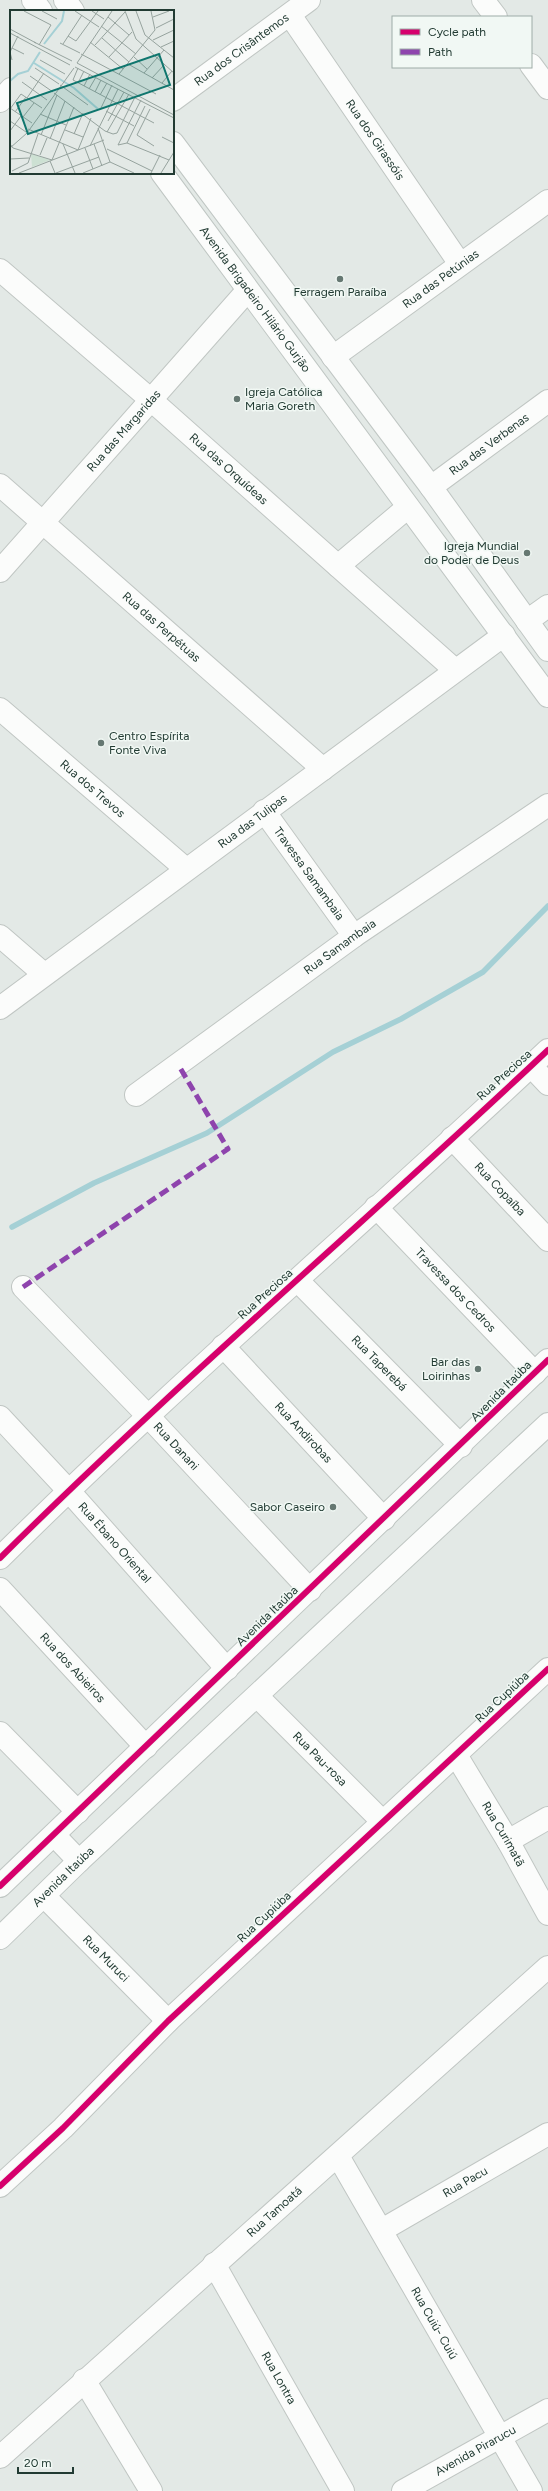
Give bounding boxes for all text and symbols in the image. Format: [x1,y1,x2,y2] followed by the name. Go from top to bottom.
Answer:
[10,10,174,174] inset map
[192,10,292,89] street label: Rua dos Crisântemos
[392,16,532,68] legend
[428,25,486,39] text: Cycle path
[428,45,452,59] text: Path
[343,97,408,183] street label: Rua dos Girassóis
[197,224,314,375] street label: Avenida Brigadeiro Hilário Gurjão
[400,246,482,311] street label: Rua das Petúnias
[335,274,345,284] marker: Ferragem Paraíba
[293,285,387,299] place label: Ferragem Paraíba
[245,385,323,413] place label: Igreja Católica Maria Goreth
[84,387,164,474] street label: Rua das Margaridas
[232,394,242,404] marker: Igreja Católica Maria Goreth
[446,410,532,478] street label: Rua das Verbenas
[187,430,271,508] street label: Rua das Orquídeas
[424,539,519,567] place label: Igreja Mundial do Poder de Deus
[522,548,532,558] marker: Igreja Mundial do Poder de Deus
[120,589,204,665] street label: Rua das Perpétuas
[109,729,189,757] place label: Centro Espírita Fonte Viva
[96,738,106,748] marker: Centro Espírita Fonte Viva
[57,757,128,821] street label: Rua dos Trevos
[215,791,290,851] street label: Rua das Tulipas
[271,824,347,923] street label: Travessa Samambaia
[301,916,379,977] street label: Rua Samambaia
[474,1047,534,1103] street label: Rua Preciosa
[472,1159,528,1219] street label: Rua Copaíba
[412,1245,499,1335] street label: Travessa dos Cedros
[235,1266,295,1322] street label: Rua Preciosa
[349,1332,410,1394] street label: Rua Taperebá
[422,1355,470,1383] place label: Bar das Loirinhas
[468,1358,534,1424] street label: Avenida Itaúba
[473,1364,483,1374] marker: Bar das Loirinhas
[272,1399,335,1466] street label: Rua Andirobas
[151,1420,202,1473] street label: Rua Danani
[75,1499,154,1586] street label: Rua Ébano Oriental
[250,1500,325,1514] place label: Sabor Caseiro
[328,1502,338,1512] marker: Sabor Caseiro
[233,1583,301,1649] street label: Avenida Itaúba
[37,1630,109,1706] street label: Rua dos Abieiros
[472,1669,532,1725] street label: Rua Cupiúba
[290,1729,350,1789] street label: Rua Pau-rosa
[479,1799,527,1869] street label: Rua Curimatã
[29,1844,97,1910] street label: Avenida Itaúba
[234,1889,294,1945] street label: Rua Cupiúba
[80,1932,132,1985] street label: Rua Muruci
[440,2163,490,2200] street label: Rua Pacu
[244,2183,305,2240] street label: Rua Tamoatá
[408,2285,461,2362] street label: Rua Cuiú- Cuiú
[258,2349,299,2407] street label: Rua Lontra
[433,2422,518,2479] street label: Avenida Pirarucu
[18,2449,73,2475] scale bar
[24,2456,52,2470] text: 20 m

